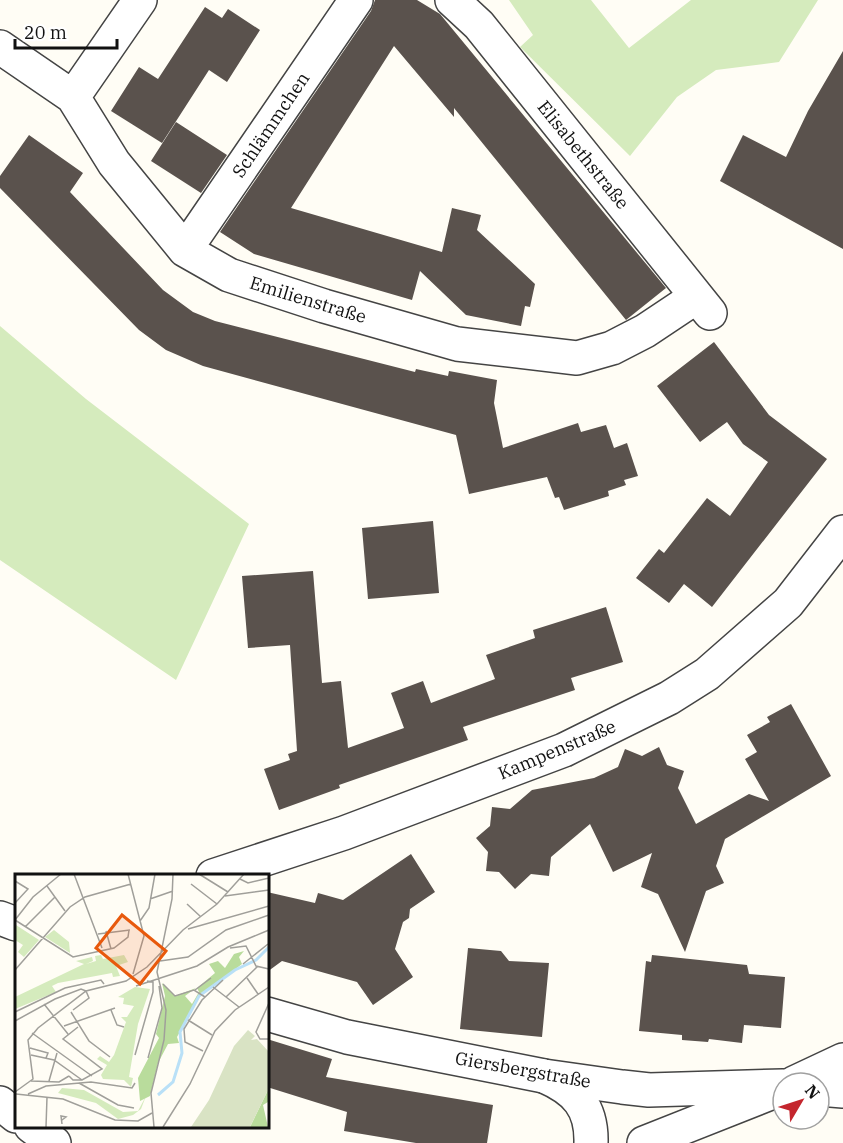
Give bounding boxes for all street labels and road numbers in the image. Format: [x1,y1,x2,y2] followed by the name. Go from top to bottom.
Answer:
[227,68,314,182] street label: Schlämmchen
[533,96,634,214] street label: Elisabethstraße
[247,271,369,328] street label: Emilienstraße
[494,714,619,785] street label: Kampenstraße
[453,1046,593,1093] street label: Giersbergstraße

